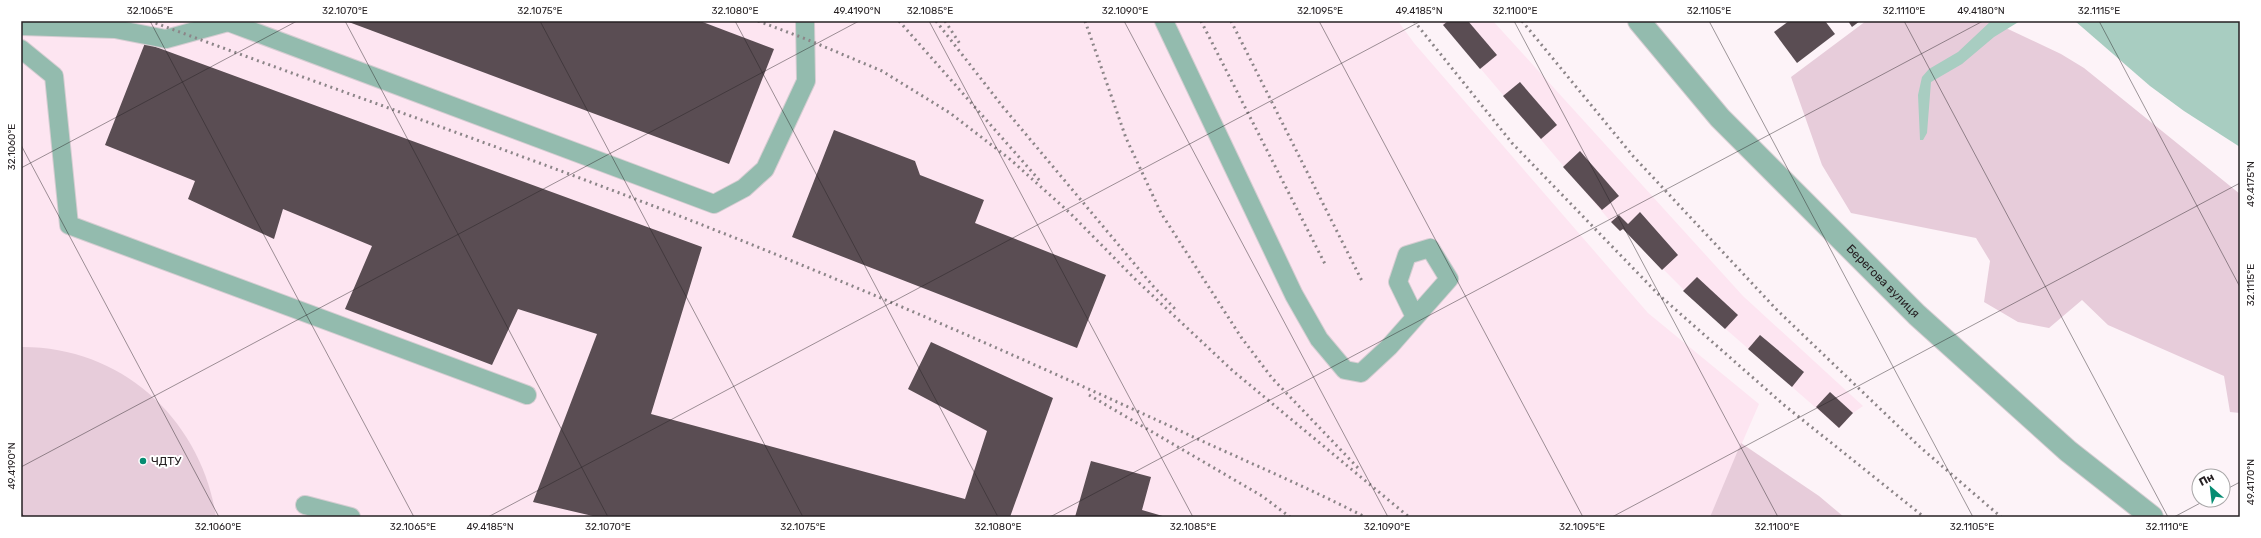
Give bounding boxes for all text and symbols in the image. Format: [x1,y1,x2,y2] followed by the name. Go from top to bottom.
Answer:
[127,5,173,17] text: 32.1065°E
[322,5,368,17] text: 32.1070°E
[517,5,563,17] text: 32.1075°E
[711,5,759,17] text: 32.1080°E
[833,5,881,17] text: 49.4190°N
[907,5,953,17] text: 32.1085°E
[1102,5,1148,17] text: 32.1090°E
[1297,5,1343,17] text: 32.1095°E
[1395,5,1443,17] text: 49.4185°N
[1493,5,1537,17] text: 32.1100°E
[1687,5,1731,17] text: 32.1105°E
[1883,5,1925,17] text: 32.1110°E
[1957,5,2005,17] text: 49.4180°N
[2078,5,2120,17] text: 32.1115°E
[6,124,18,170] text: 32.1060°E
[2245,161,2257,207] text: 49.4175°N
[1844,242,1923,321] street label: Берегова вулиця
[2245,264,2257,306] text: 32.1115°E
[6,442,18,490] text: 49.4190°N
[151,454,182,468] place label: ЧДТУ
[138,456,148,466] marker: ЧДТУ
[2245,459,2257,505] text: 49.4170°N
[2191,468,2231,508] north arrow
[2197,470,2216,489] text: Пн
[195,521,241,533] text: 32.1060°E
[390,521,436,533] text: 32.1065°E
[466,521,514,533] text: 49.4185°N
[585,521,631,533] text: 32.1070°E
[780,521,826,533] text: 32.1075°E
[974,521,1022,533] text: 32.1080°E
[1170,521,1216,533] text: 32.1085°E
[1364,521,1410,533] text: 32.1090°E
[1559,521,1605,533] text: 32.1095°E
[1755,521,1799,533] text: 32.1100°E
[1950,521,1994,533] text: 32.1105°E
[2146,521,2188,533] text: 32.1110°E

